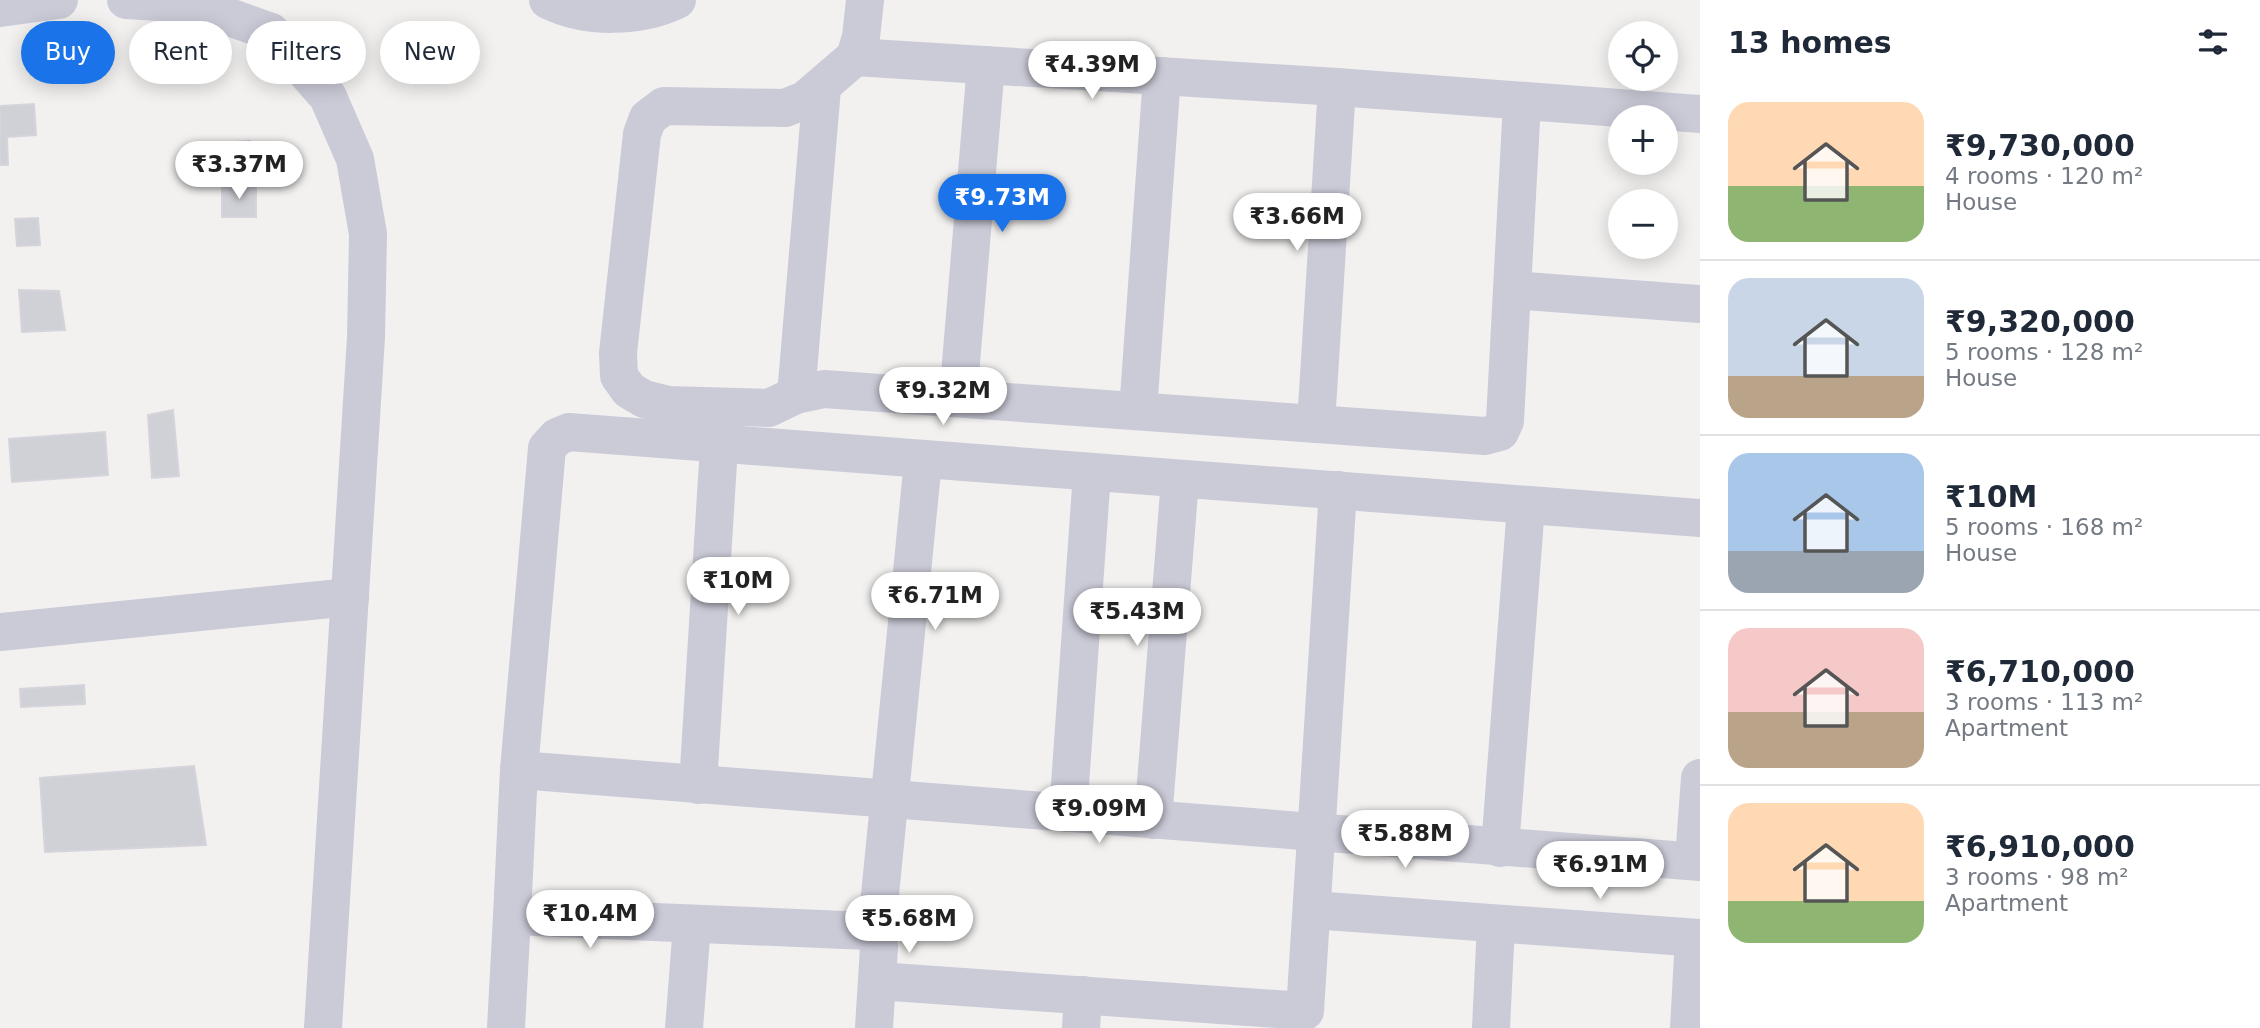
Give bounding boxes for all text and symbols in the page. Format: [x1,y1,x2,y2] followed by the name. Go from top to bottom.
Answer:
[21,21,115,84] chip: Buy
[129,21,232,84] chip: Rent
[246,21,366,84] chip: Filters
[380,21,480,84] chip: New
[1608,21,1678,259] map controls
[1608,21,1678,91] button: locate
[2194,23,2232,61] icon: filters
[1728,25,1892,60] text: 13 homes
[1035,42,1149,101] pin: ₹4.39M
[1044,51,1140,77] text: ₹4.39M
[1608,105,1678,175] button: +
[1945,128,2135,163] text: ₹9,730,000
[1784,130,1868,214] icon: home
[182,142,296,201] pin: ₹3.37M
[191,151,287,177] text: ₹3.37M
[1945,163,2143,189] text: 4 rooms · 120 m²
[945,174,1059,234] pin: ₹9.73M
[954,184,1050,210] text: ₹9.73M
[1608,189,1678,259] button: −
[1945,189,2017,215] text: House
[1240,194,1354,253] pin: ₹3.66M
[1249,203,1345,229] text: ₹3.66M
[1945,304,2135,339] text: ₹9,320,000
[1784,306,1868,390] icon: home
[1945,339,2143,365] text: 5 rooms · 128 m²
[1945,365,2017,391] text: House
[886,368,1000,427] pin: ₹9.32M
[895,377,991,403] text: ₹9.32M
[1945,479,2037,514] text: ₹10M
[1784,481,1868,565] icon: home
[1945,514,2143,540] text: 5 rooms · 168 m²
[1945,540,2017,566] text: House
[697,558,779,617] pin: ₹10M
[703,567,773,593] text: ₹10M
[878,572,992,632] pin: ₹6.71M
[887,582,983,608] text: ₹6.71M
[1080,588,1194,648] pin: ₹5.43M
[1089,598,1185,624] text: ₹5.43M
[1945,654,2135,689] text: ₹6,710,000
[1784,656,1868,740] icon: home
[1945,689,2143,715] text: 3 rooms · 113 m²
[1945,715,2068,741] text: Apartment
[1042,786,1156,845] pin: ₹9.09M
[1051,795,1147,821] text: ₹9.09M
[1348,810,1462,870] pin: ₹5.88M
[1357,820,1453,846] text: ₹5.88M
[1945,829,2135,864] text: ₹6,910,000
[1784,831,1868,915] icon: home
[1543,842,1657,901] pin: ₹6.91M
[1552,851,1648,877] text: ₹6.91M
[1945,864,2129,890] text: 3 rooms · 98 m²
[533,890,647,950] pin: ₹10.4M
[1945,890,2068,916] text: Apartment
[852,895,966,955] pin: ₹5.68M
[542,900,638,926] text: ₹10.4M
[861,905,957,931] text: ₹5.68M

